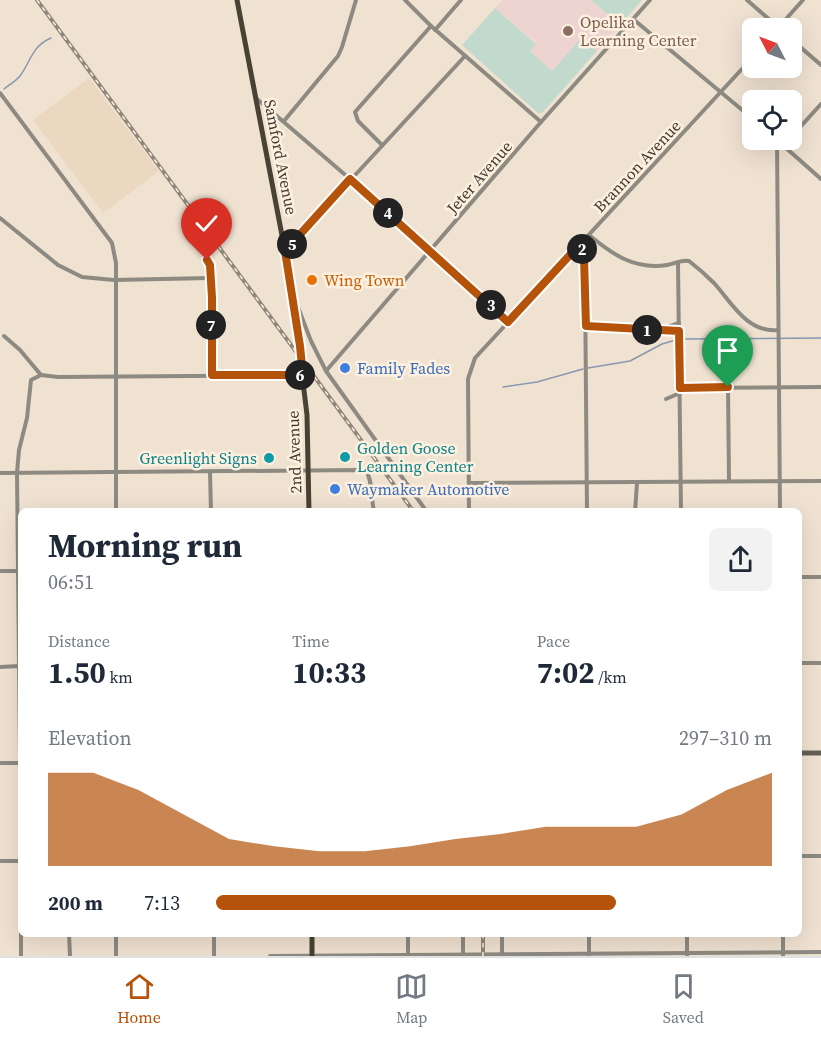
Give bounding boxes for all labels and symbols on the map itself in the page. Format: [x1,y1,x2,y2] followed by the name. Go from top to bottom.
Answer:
[580,11,697,51] place label: Opelika Learning Center
[742,18,802,78] north arrow
[561,24,575,38] marker: Opelika Learning Center
[259,98,303,216] street label: Samford Avenue
[588,115,686,217] street label: Brannon Avenue
[440,136,517,219] street label: Jeter Avenue
[181,198,232,260] pin
[373,198,403,228] pin: 4
[277,229,307,259] pin: 5
[567,234,597,264] pin: 2
[324,269,405,291] place label: Wing Town
[305,273,319,287] marker: Wing Town
[476,290,506,320] pin: 3
[196,310,226,340] pin: 7
[632,315,662,345] pin: 1
[702,325,753,387] pin
[357,357,450,379] place label: Family Fades
[285,360,315,390] pin: 6
[338,361,352,375] marker: Family Fades
[282,410,306,494] street label: 2nd Avenue
[357,437,474,477] place label: Golden Goose Learning Center
[139,447,257,469] place label: Greenlight Signs
[338,450,352,464] marker: Golden Goose Learning Center
[262,451,276,465] marker: Greenlight Signs
[347,478,509,500] place label: Waymaker Automotive
[328,482,342,496] marker: Waymaker Automotive

